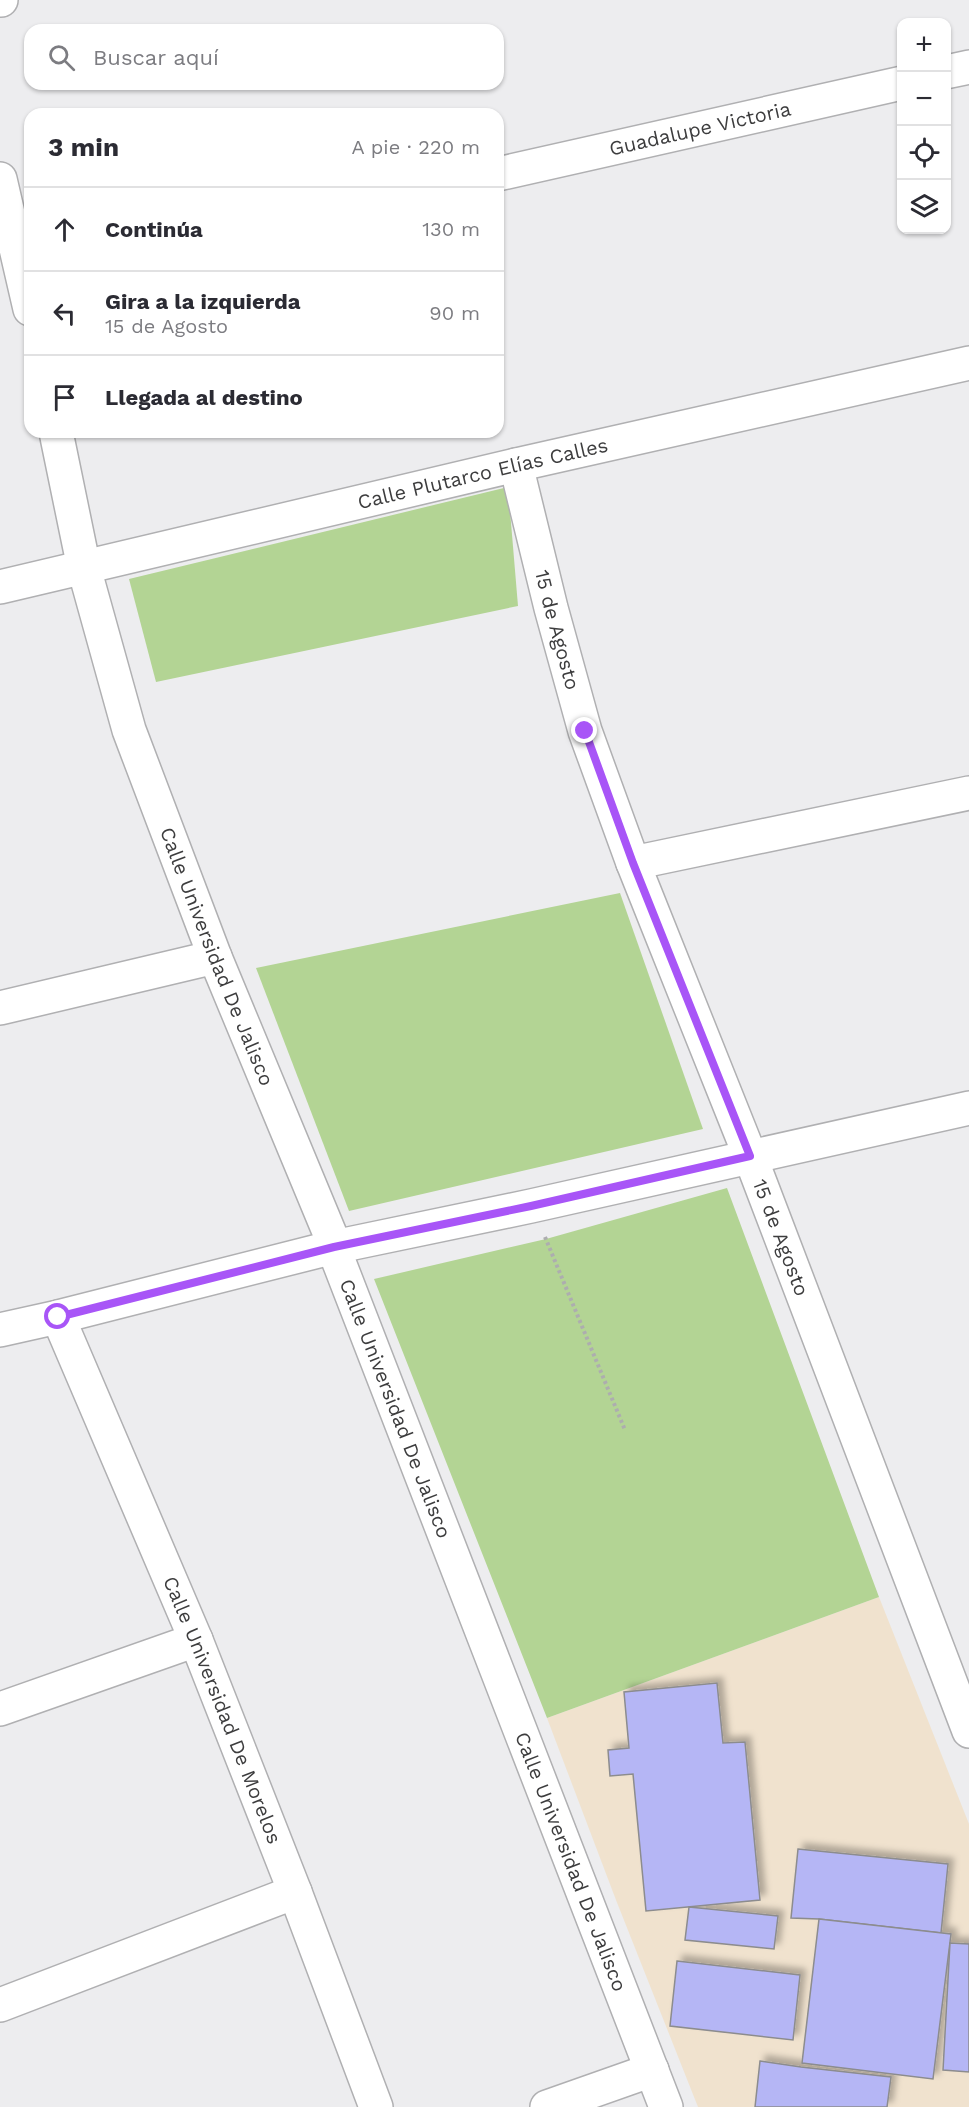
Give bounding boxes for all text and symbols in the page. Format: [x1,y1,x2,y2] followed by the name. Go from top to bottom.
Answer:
[897,18,951,234] map controls
[897,18,951,72] button: +
[24,24,504,90] search box
[45,41,78,74] icon: search
[93,45,219,70] text: Buscar aquí
[897,72,951,126] button: −
[607,96,793,161] street label: Guadalupe Victoria
[897,126,951,180] button: locate
[48,132,119,162] text: 3 min
[352,135,480,159] text: A pie · 220 m
[897,180,951,234] button: layers
[48,213,81,246] icon: ahead
[105,217,203,242] text: Continúa
[422,217,480,241] text: 130 m
[105,289,301,314] text: Gira a la izquierda
[48,297,81,330] icon: left
[429,301,480,325] text: 90 m
[105,314,228,338] text: 15 de Agosto
[48,381,81,414] icon: arrive
[105,385,303,410] text: Llegada al destino
[355,433,610,514] street label: Calle Plutarco Elías Calles
[530,567,585,693] street label: 15 de Agosto
[571,717,597,743] route end
[155,824,279,1089] street label: Calle Universidad De Jalisco
[748,1176,814,1299] street label: 15 de Agosto
[335,1275,457,1541] street label: Calle Universidad De Jalisco
[44,1303,70,1329] route start
[158,1572,287,1847] street label: Calle Universidad De Morelos
[510,1729,632,1995] street label: Calle Universidad De Jalisco

